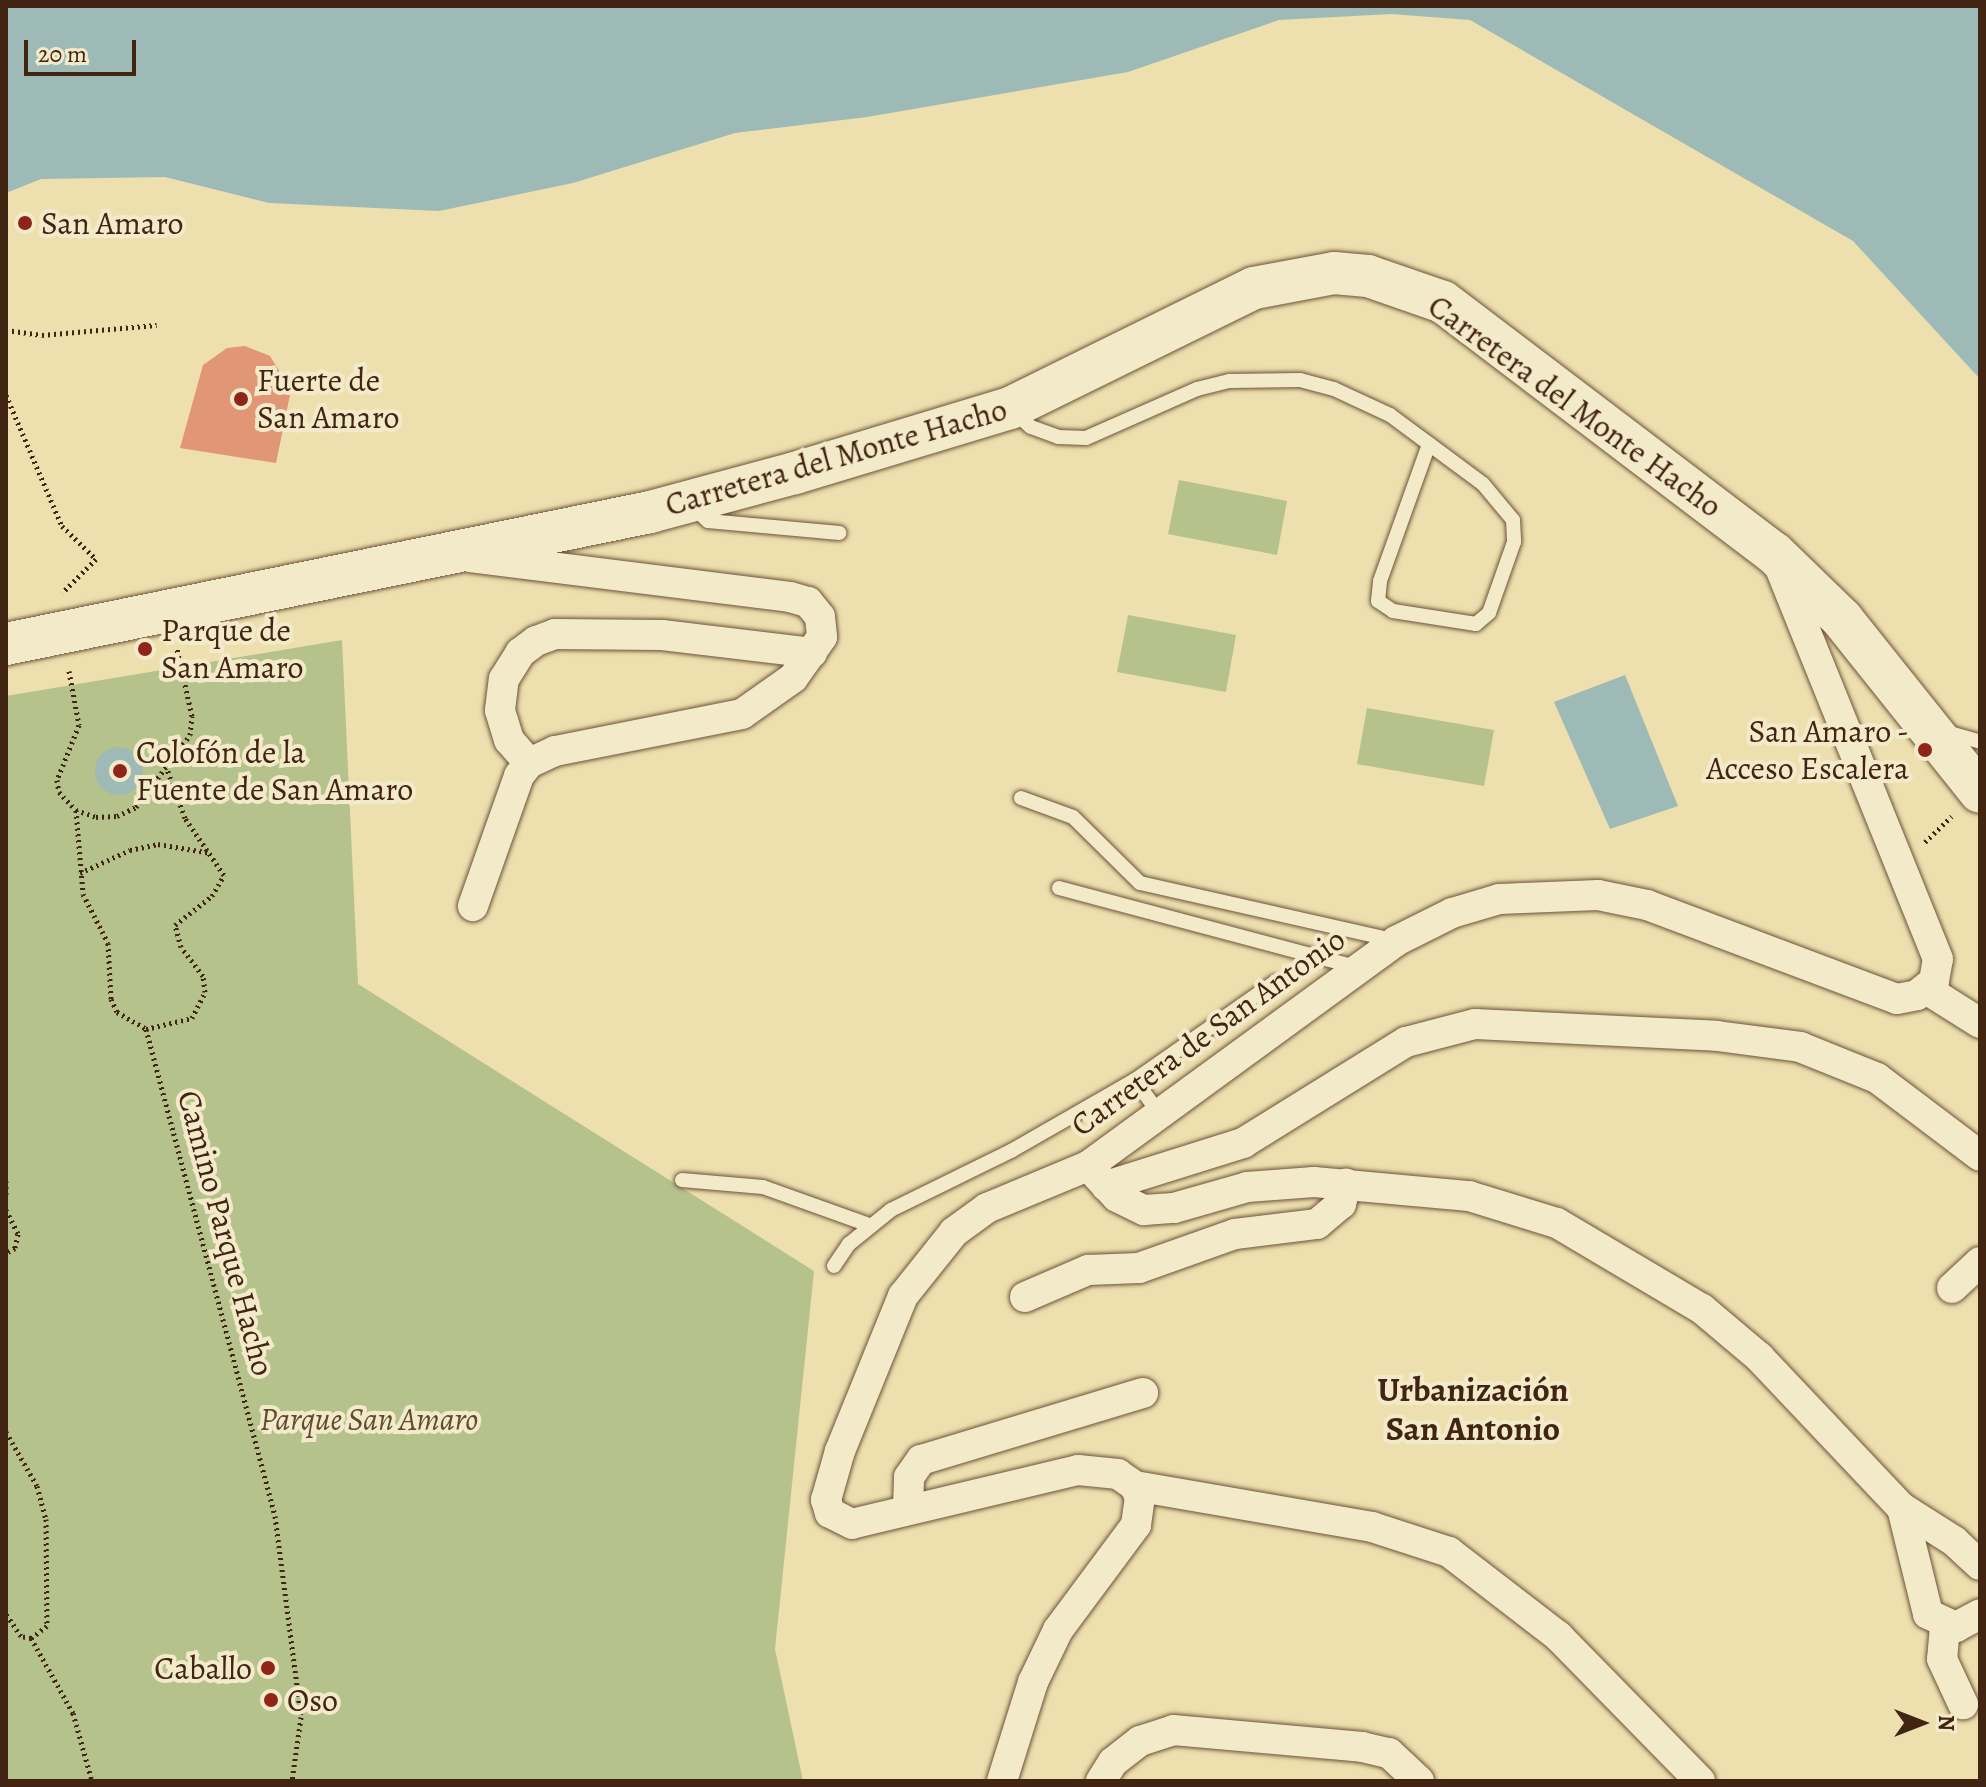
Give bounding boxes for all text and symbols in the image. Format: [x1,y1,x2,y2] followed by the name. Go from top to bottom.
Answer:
[28,24,140,74] scale bar
[38,38,87,70] text: 20 m
[41,204,184,242] place label: San Amaro
[16,214,34,232] marker: San Amaro
[1421,287,1729,525] street label: Carretera del Monte Hacho
[257,362,400,437] place label: Fuerte de San Amaro
[232,390,250,408] marker: Fuerte de San Amaro
[661,390,1011,524] street label: Carretera del Monte Hacho
[161,612,304,687] place label: Parque de San Amaro
[136,640,154,658] marker: Parque de San Amaro
[1706,713,1909,788] place label: San Amaro - Acceso Escalera
[136,734,413,809] place label: Colofón de la Fuente de San Amaro
[1916,741,1934,759] marker: San Amaro - Acceso Escalera
[111,762,129,780] marker: Colofón de la Fuente de San Amaro
[1064,920,1352,1144] street label: Carretera de San Antonio
[169,1086,283,1380] street label: Camino Parque Hacho
[1377,1369,1569,1448] district label: Urbanización San Antonio
[260,1400,478,1438] park label: Parque San Amaro
[154,1649,252,1687] place label: Caballo
[259,1659,277,1677] marker: Caballo
[287,1681,338,1719] place label: Oso
[1882,1683,1962,1763] north arrow
[262,1691,280,1709] marker: Oso
[1931,1715,1961,1731] text: N

